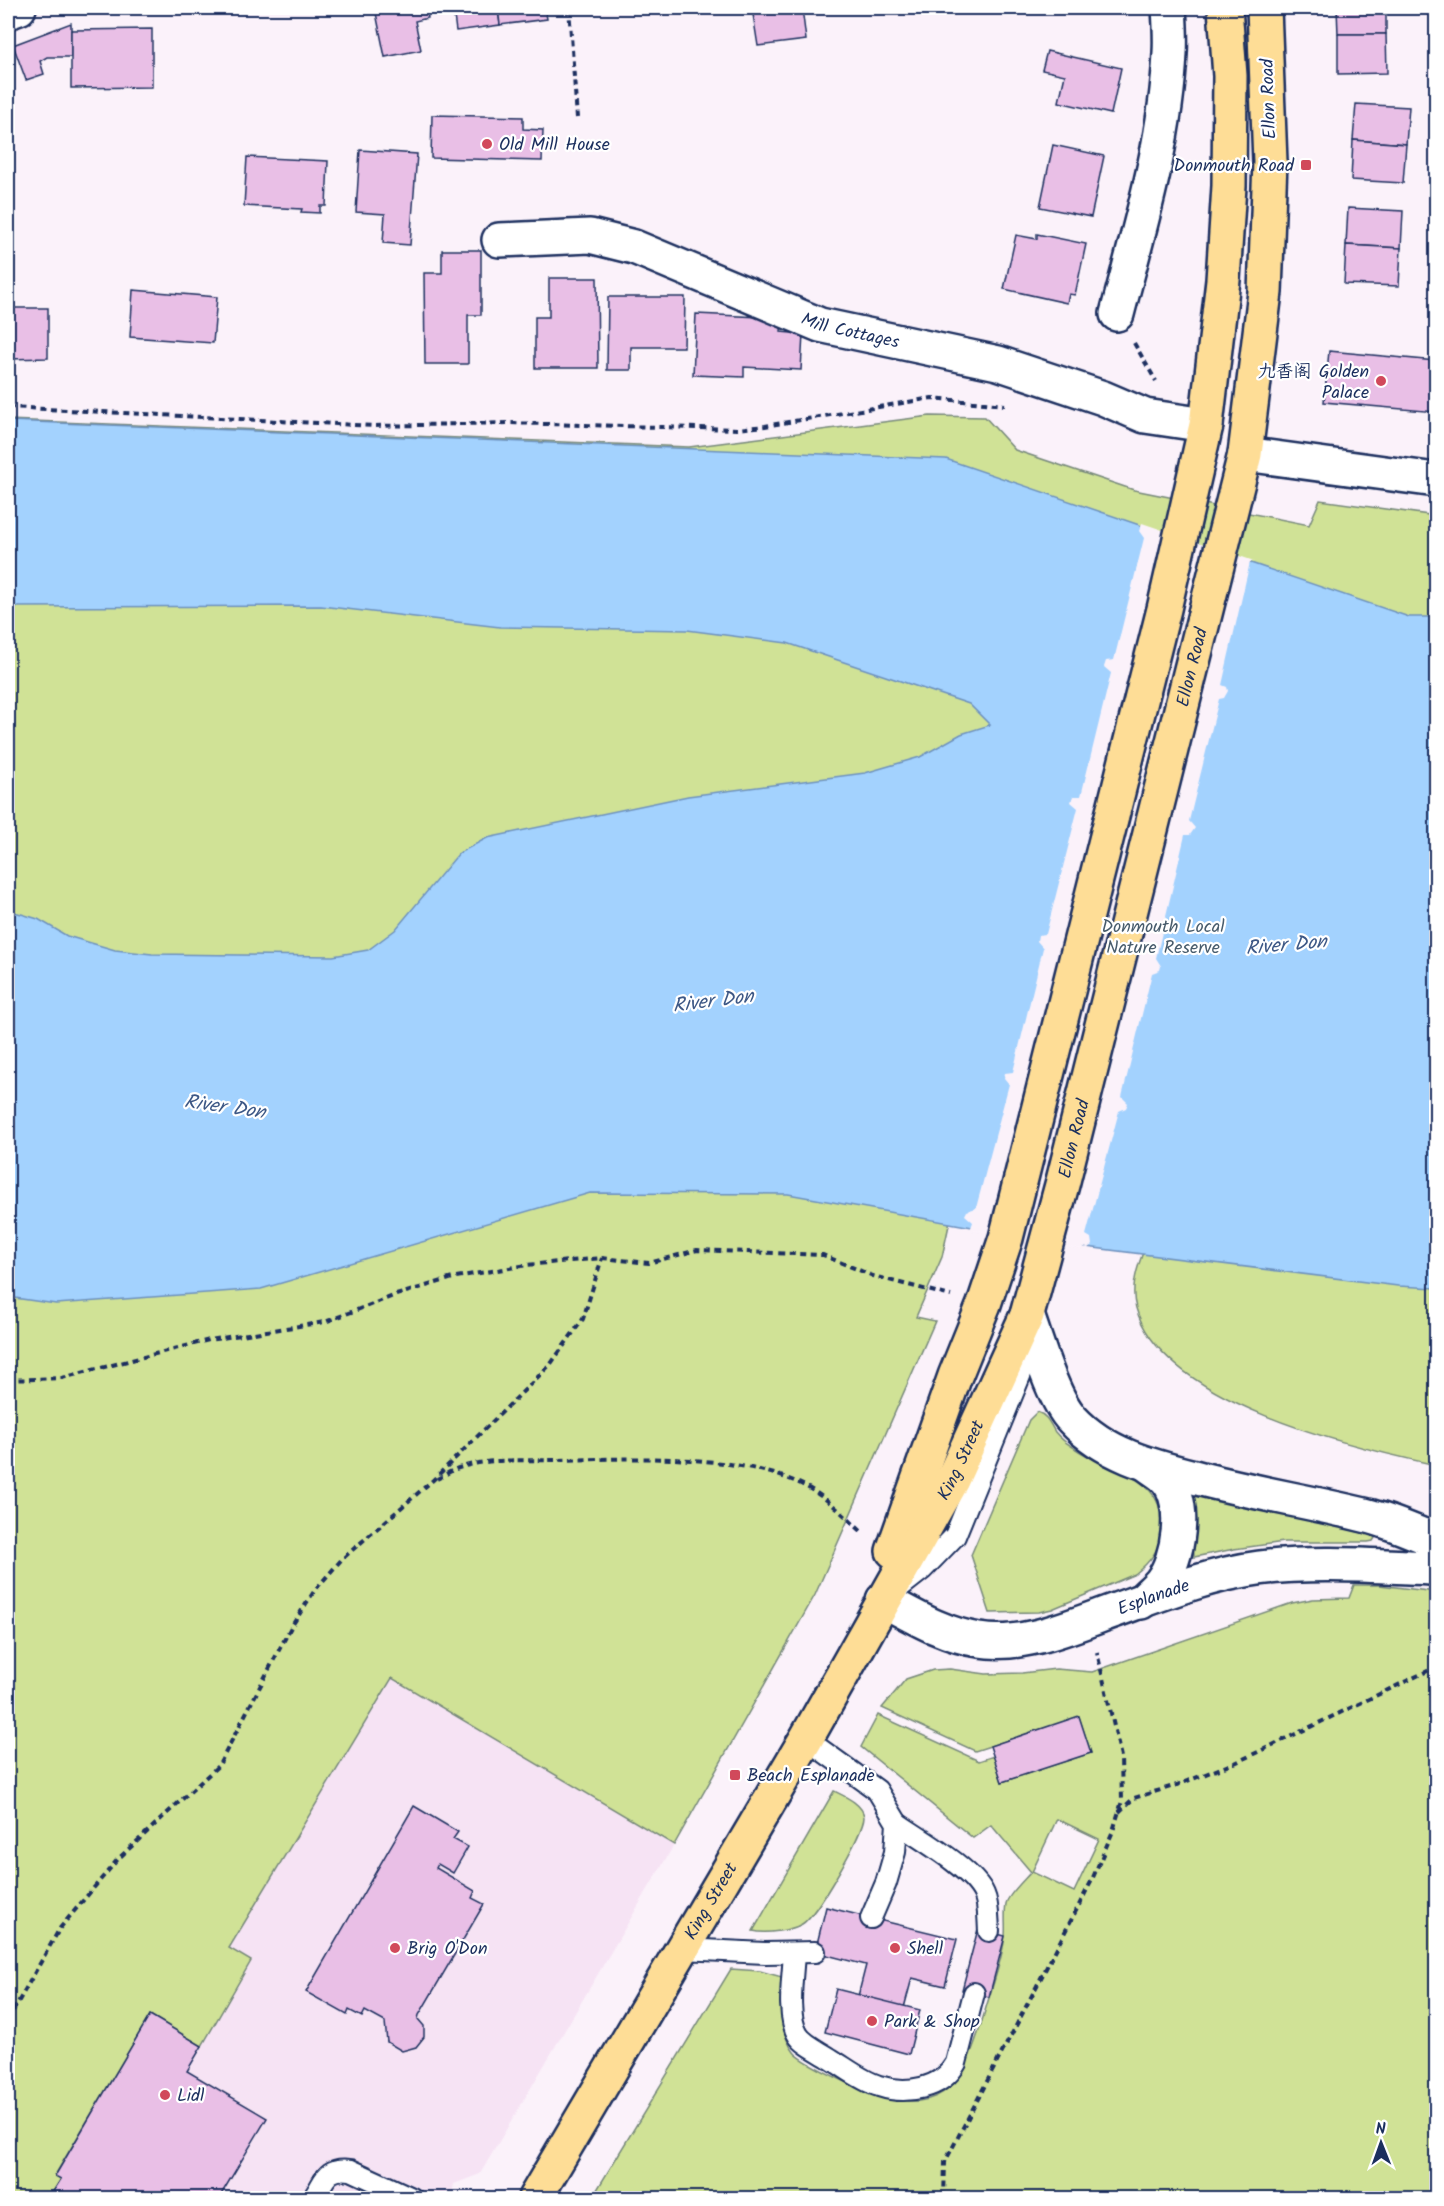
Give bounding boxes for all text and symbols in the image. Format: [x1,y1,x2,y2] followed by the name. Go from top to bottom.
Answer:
[1254,57,1285,140] street label: Ellon Road
[499,131,610,160] place label: Old Mill House
[480,137,494,151] marker: Old Mill House
[1174,152,1295,181] place label: Donmouth Road
[1299,158,1313,172] marker: Donmouth Road
[796,306,902,358] street label: Mill Cottages
[1258,358,1369,408] place label: 九香阁 Golden Palace
[1374,374,1388,388] marker: 九香阁 Golden Palace
[1169,624,1217,710] street label: Ellon Road
[1101,913,1225,963] park label: Donmouth Local Nature Reserve
[1244,926,1329,965] water label: River Don
[671,981,757,1023] water label: River Don
[182,1086,268,1130] water label: River Don
[1051,1095,1099,1182] street label: Ellon Road
[930,1415,994,1506] street label: King Street
[1113,1572,1194,1624] street label: Esplanade
[747,1762,875,1791] place label: Beach Esplanade
[728,1768,742,1782] marker: Beach Esplanade
[677,1856,747,1946] street label: King Street
[407,1935,487,1964] place label: Brig O'Don
[907,1935,944,1964] place label: Shell
[388,1941,402,1955] marker: Brig O'Don
[888,1941,902,1955] marker: Shell
[884,2008,980,2037] place label: Park & Shop
[865,2014,879,2028] marker: Park & Shop
[177,2082,205,2111] place label: Lidl
[158,2088,172,2102] marker: Lidl
[1351,2113,1411,2173] north arrow
[1375,2117,1386,2142] text: N

